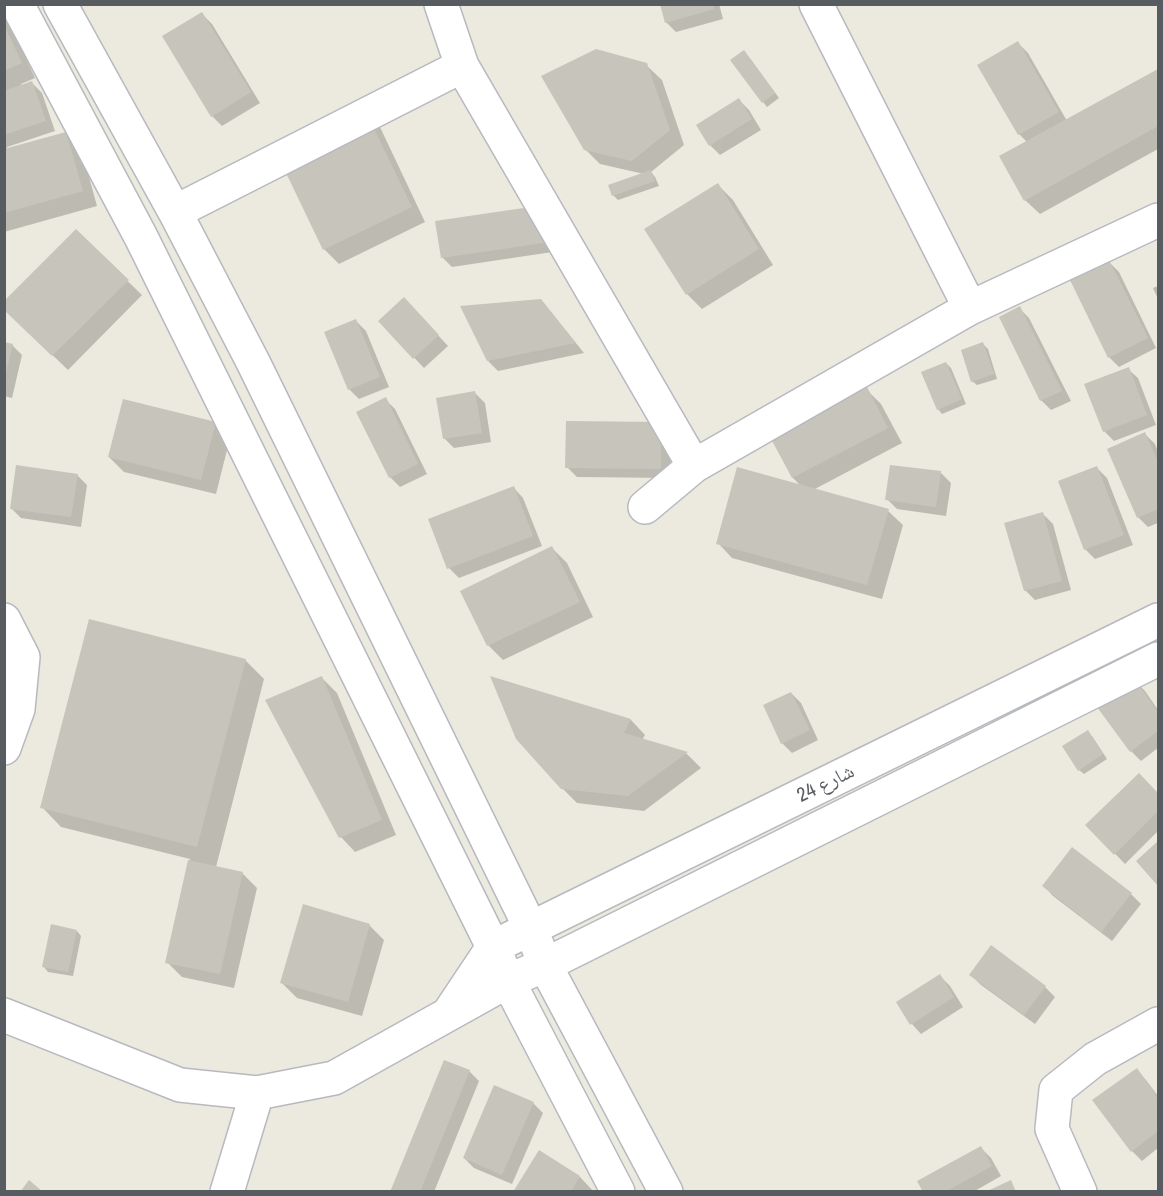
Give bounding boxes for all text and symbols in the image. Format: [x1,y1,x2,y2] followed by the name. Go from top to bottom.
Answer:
[793,760,859,808] street label: شارع 24

